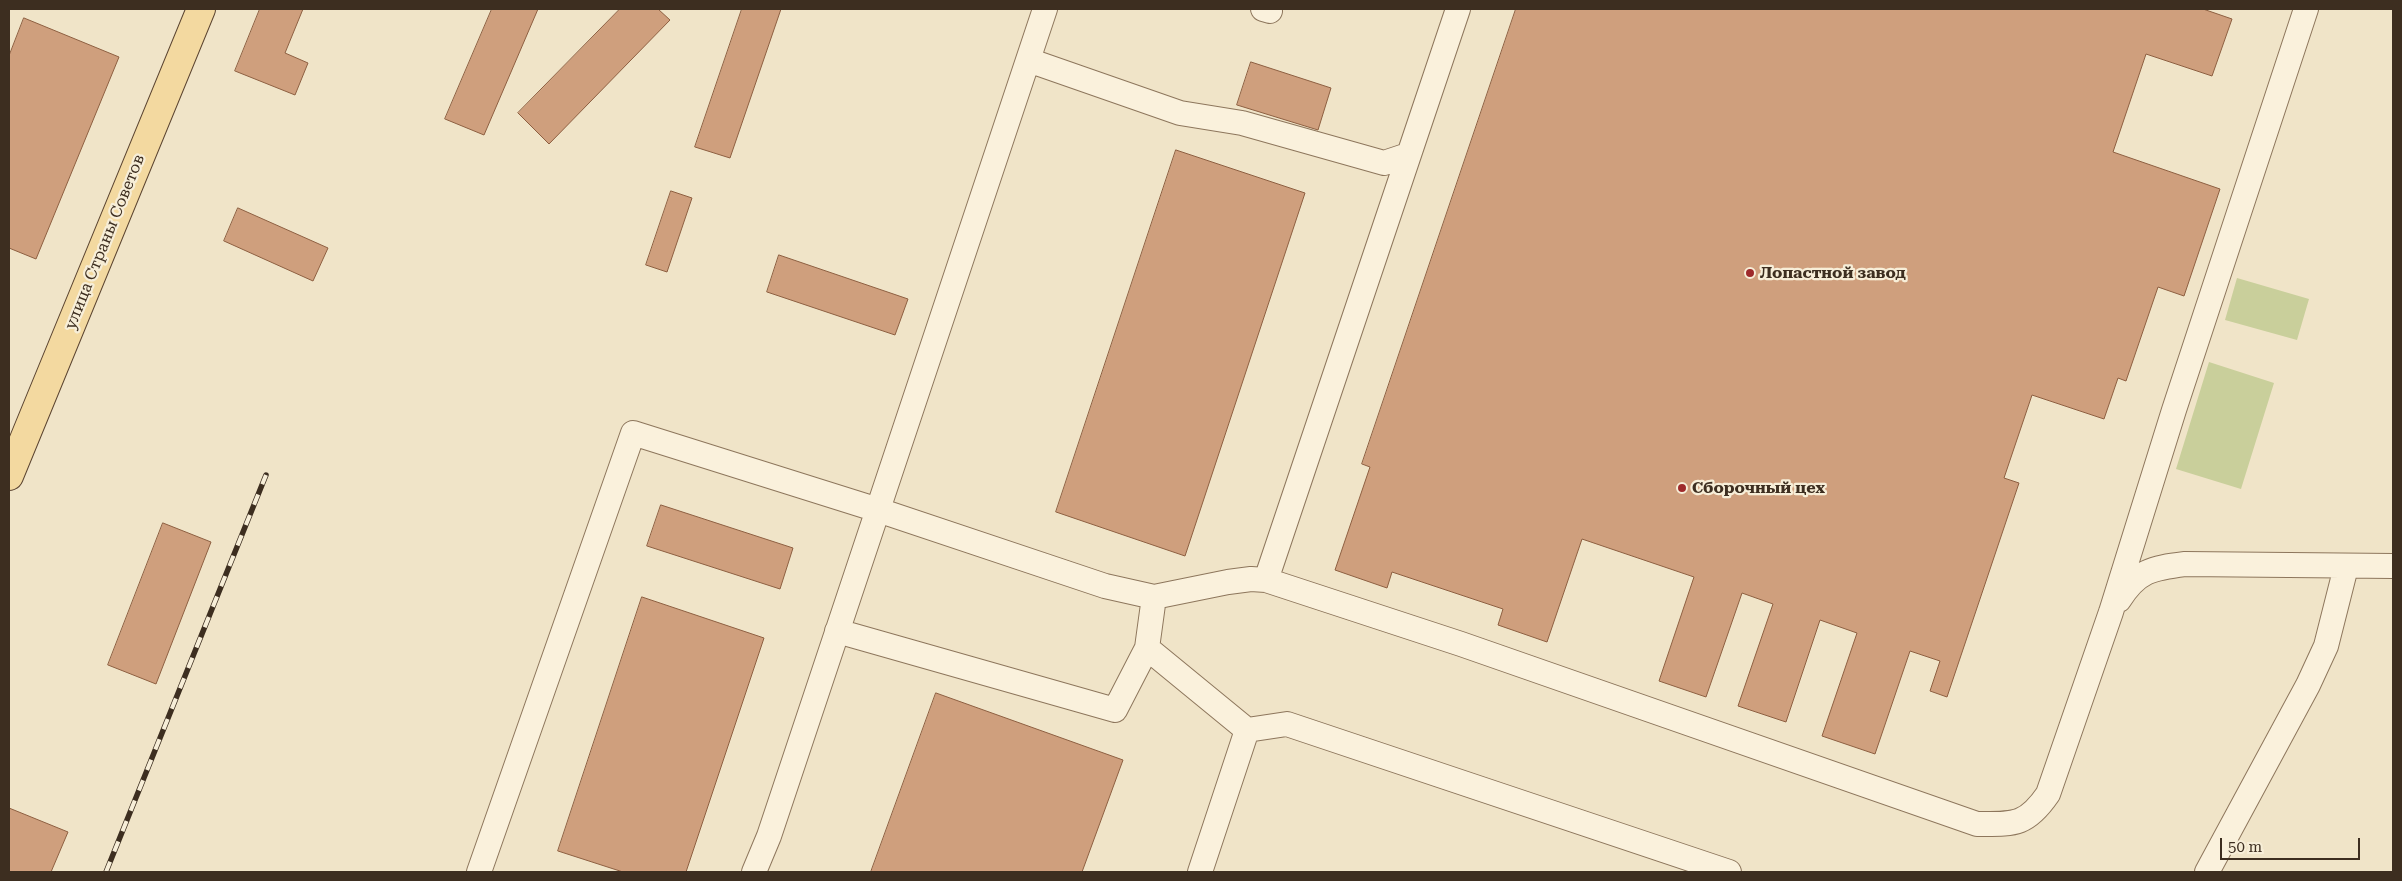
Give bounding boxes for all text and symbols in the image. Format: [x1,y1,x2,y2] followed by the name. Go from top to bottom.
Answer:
[61,152,149,332] street label: улица Страны Советов
[1760,263,1906,283] place label: Лопастной завод
[1744,267,1756,279] marker: Лопастной завод
[1692,478,1825,498] place label: Сборочный цех
[1676,482,1688,494] marker: Сборочный цех
[2222,828,2362,860] scale bar
[2228,838,2262,856] text: 50 m

